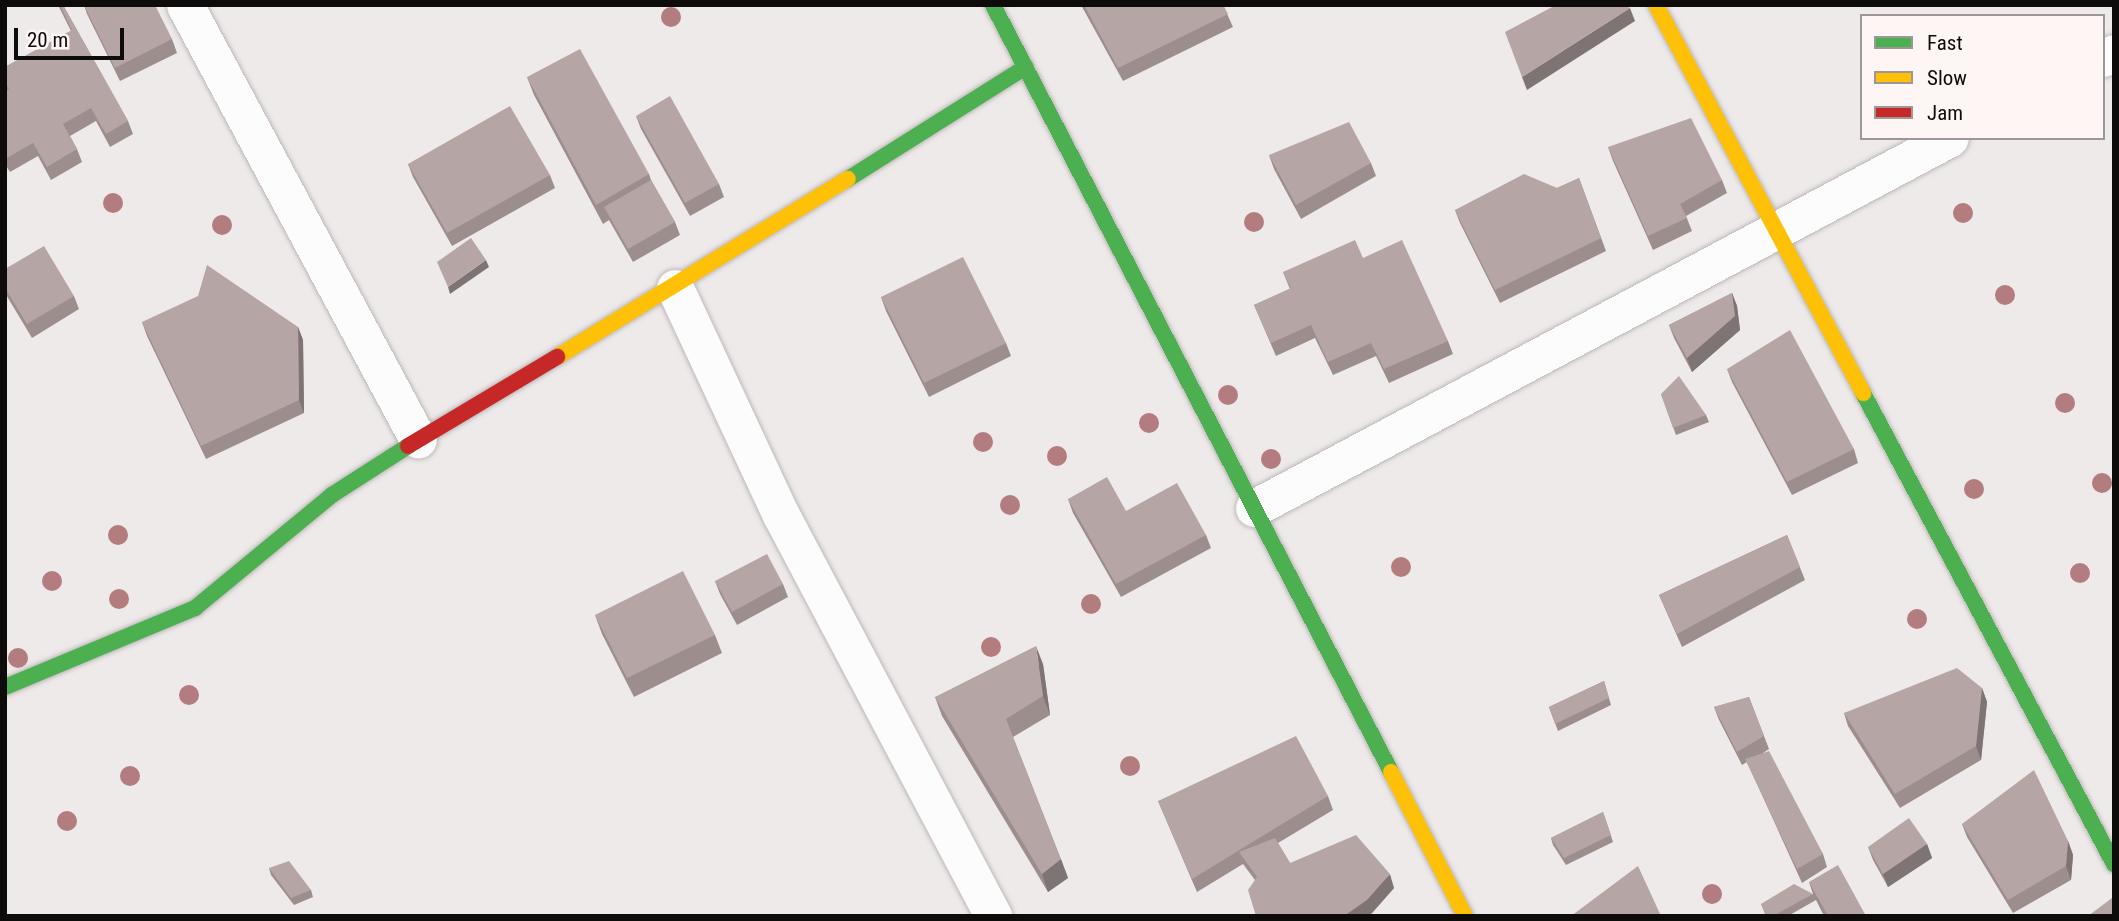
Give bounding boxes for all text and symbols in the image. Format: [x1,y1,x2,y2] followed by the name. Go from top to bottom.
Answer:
[18,14,128,58] scale bar
[1860,14,2105,140] legend
[27,28,68,52] text: 20 m
[1927,31,1963,55] text: Fast
[1927,66,1967,90] text: Slow
[1927,101,1963,125] text: Jam

